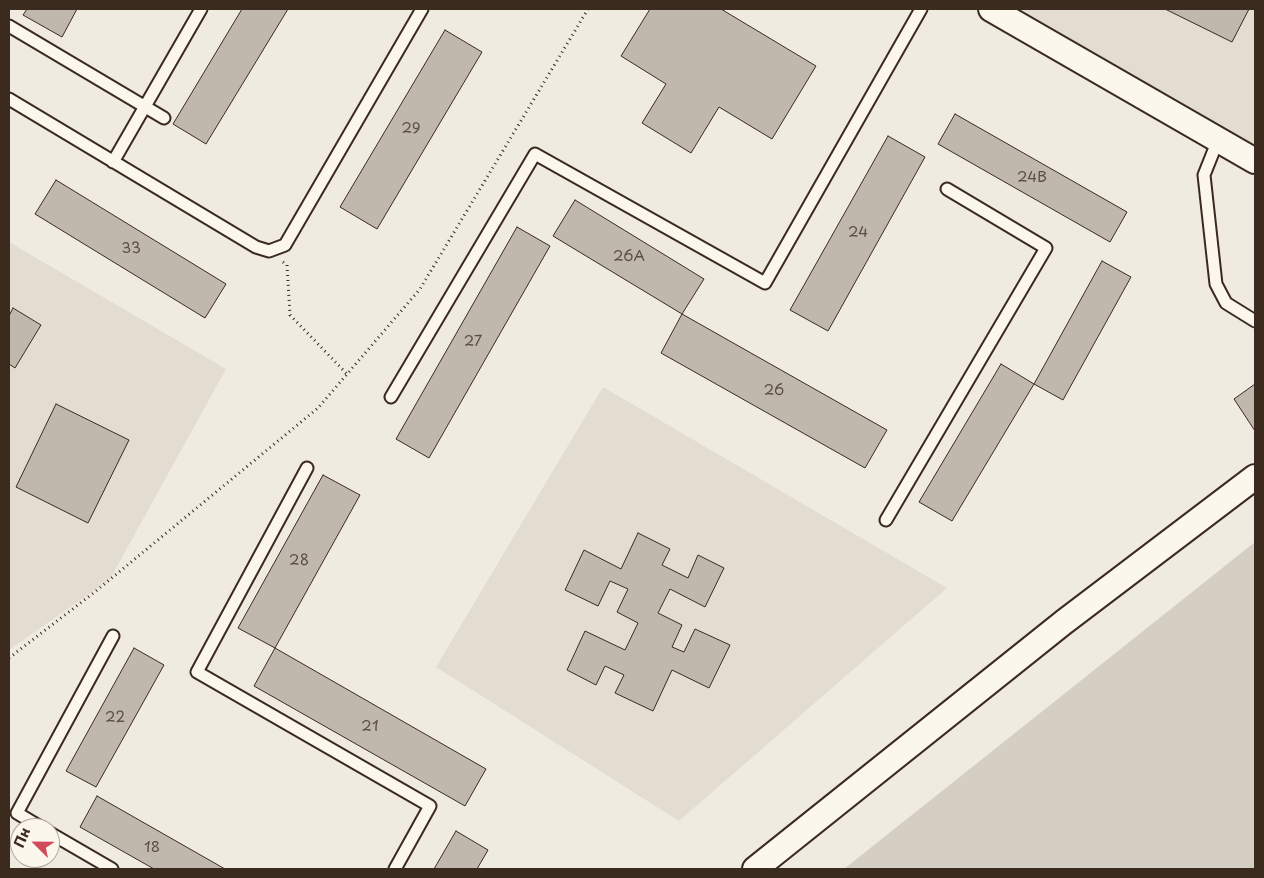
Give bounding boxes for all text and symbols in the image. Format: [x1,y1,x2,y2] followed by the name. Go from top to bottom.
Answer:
[401,120,421,138] house number: 29
[1017,169,1047,187] house number: 24В
[848,224,868,242] house number: 24
[121,240,141,258] house number: 33
[613,248,645,266] house number: 26А
[464,333,482,351] house number: 27
[764,382,784,400] house number: 26
[289,552,309,570] house number: 28
[105,709,125,727] house number: 22
[361,718,379,736] house number: 21
[10,818,60,868] north arrow
[8,824,35,851] text: Пн
[144,839,160,857] house number: 18

